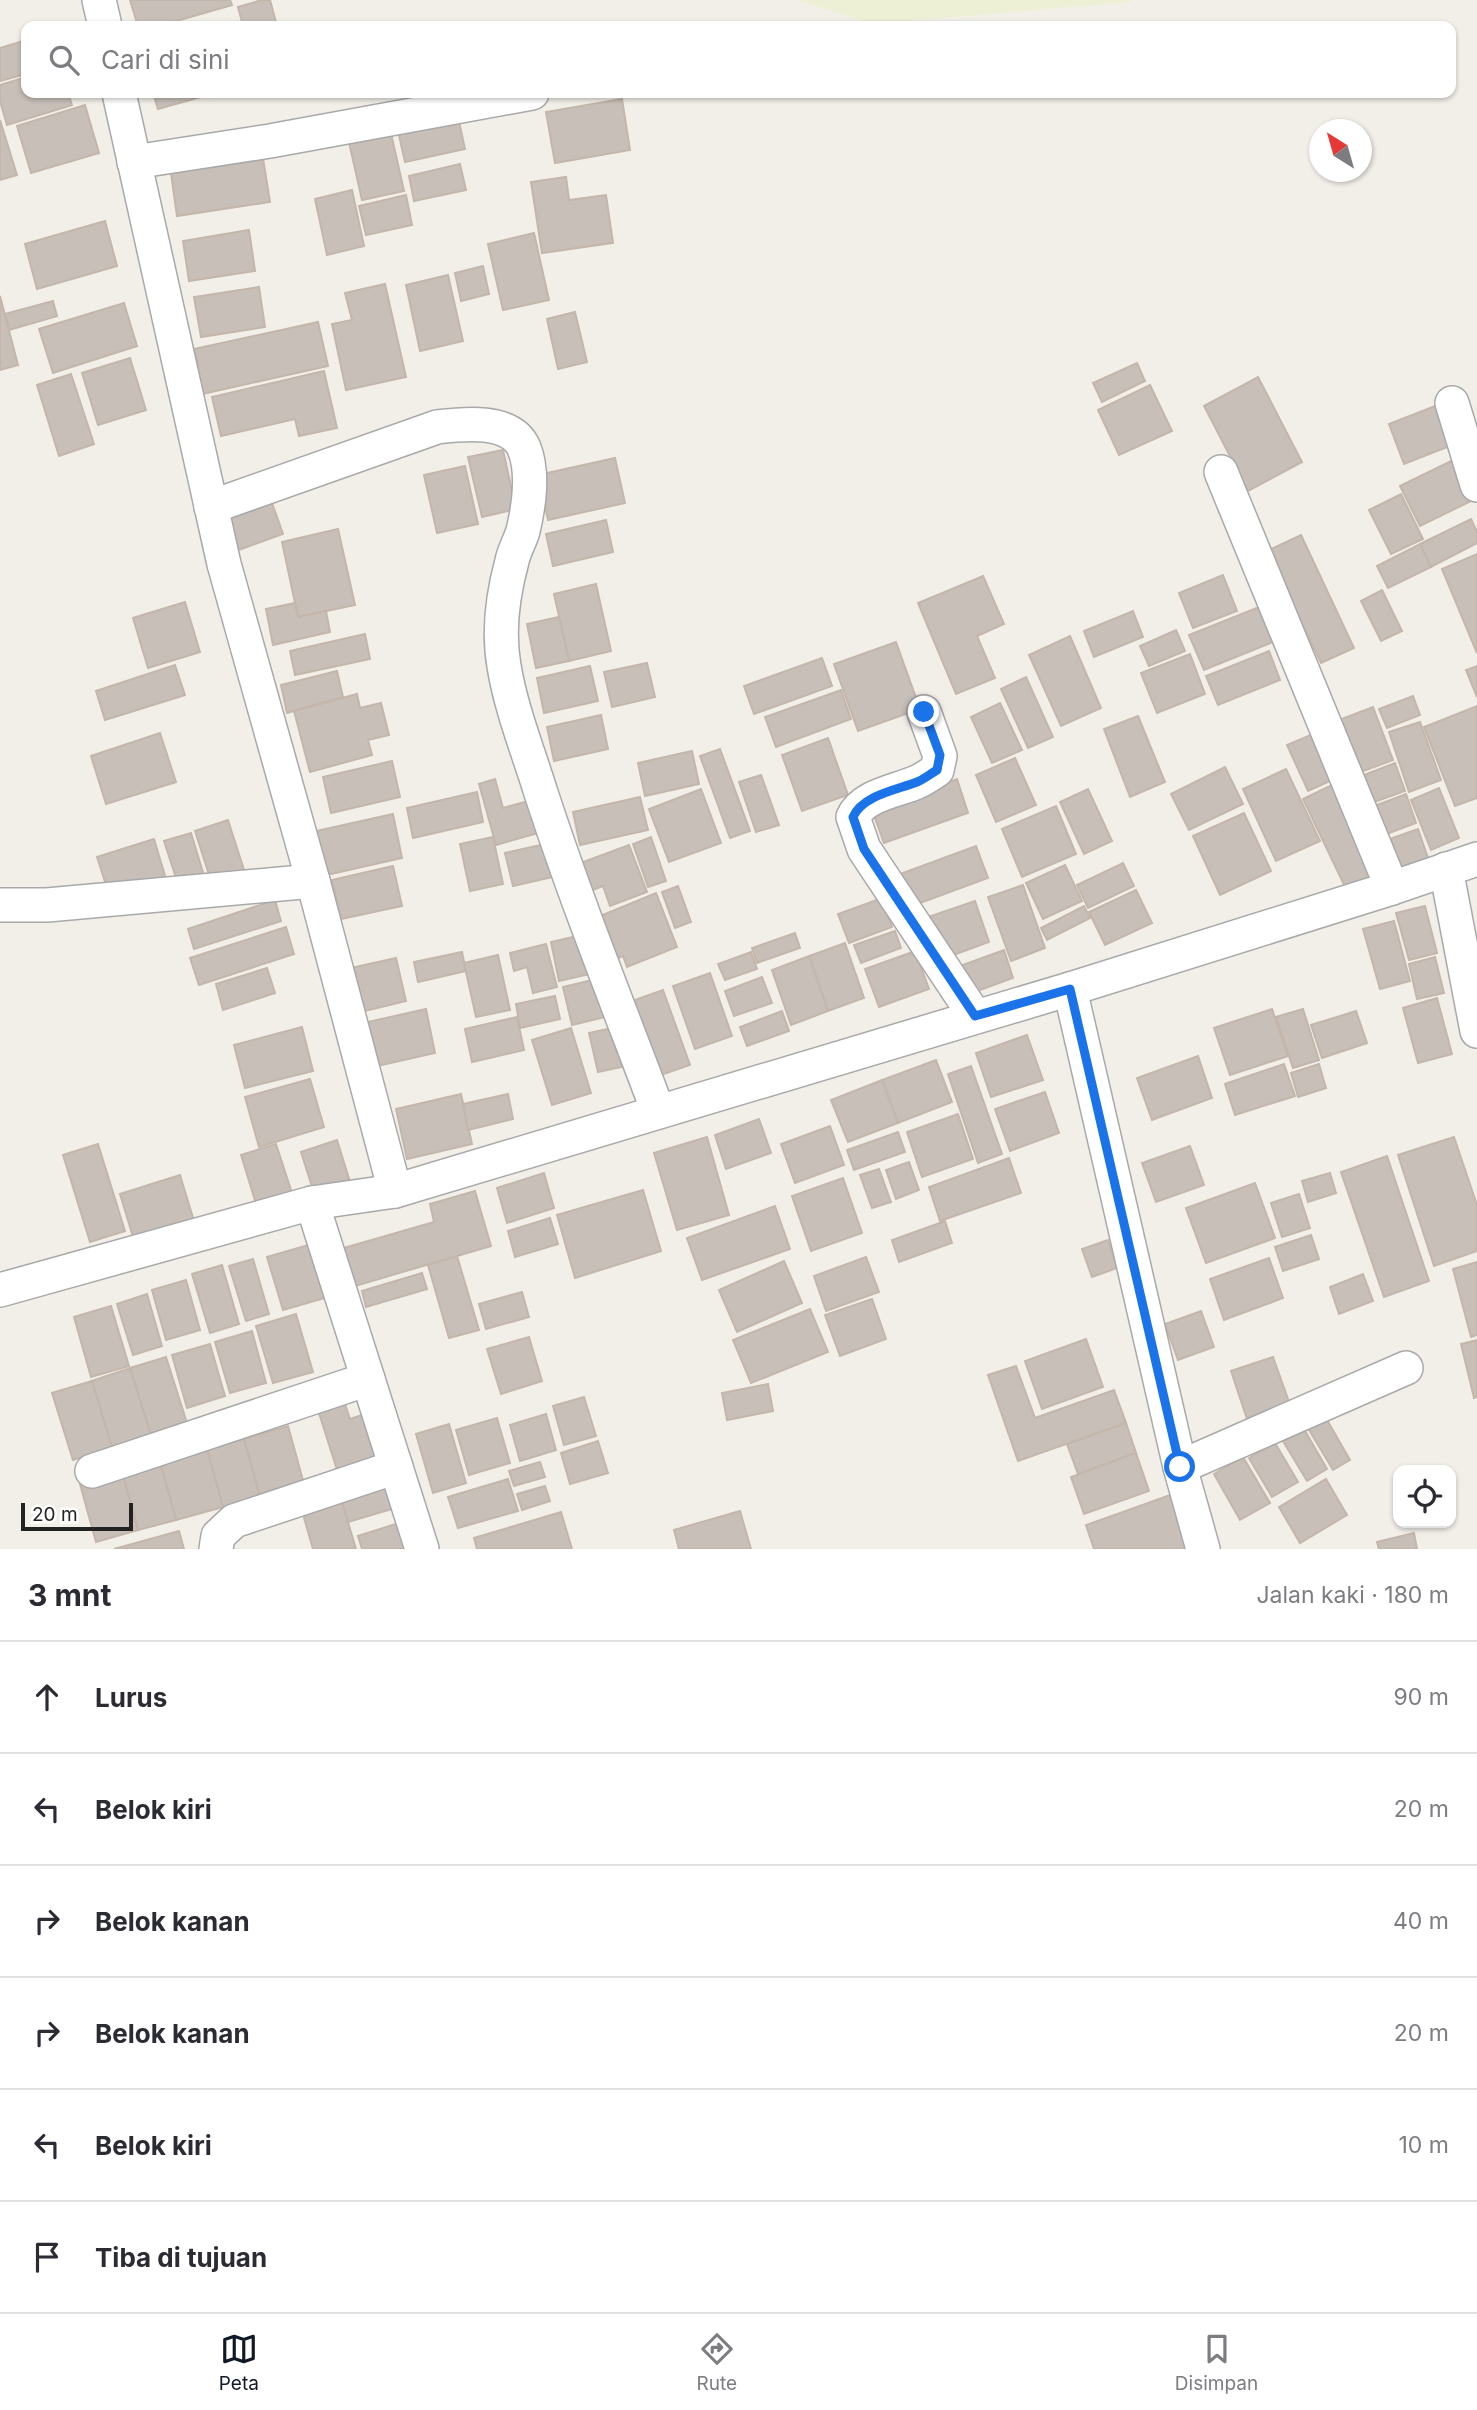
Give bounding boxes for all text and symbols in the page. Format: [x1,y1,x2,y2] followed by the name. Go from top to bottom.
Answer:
[21,21,1456,98] search box
[45,41,83,79] icon: search
[101,44,230,75] text: Cari di sini
[1309,119,1372,182] north arrow
[908,696,939,727] route end
[1164,1451,1195,1482] route start
[1393,1465,1456,1528] map controls
[1393,1465,1456,1528] button: locate
[21,1500,133,1532] scale bar
[32,1503,78,1526] text: 20 m
[28,1577,112,1613] text: 3 mnt
[1256,1581,1449,1609] text: Jalan kaki · 180 m
[28,1678,66,1716] icon: ahead
[95,1682,167,1713] text: Lurus
[1394,1683,1449,1711] text: 90 m
[28,1790,66,1828] icon: left
[95,1794,212,1825] text: Belok kiri
[1394,1795,1449,1823] text: 20 m
[28,1902,66,1940] icon: right
[95,1906,250,1937] text: Belok kanan
[1393,1907,1449,1935] text: 40 m
[28,2014,66,2052] icon: right
[95,2018,250,2049] text: Belok kanan
[1394,2019,1449,2047] text: 20 m
[28,2126,66,2164] icon: left
[95,2130,212,2161] text: Belok kiri
[1399,2131,1449,2159] text: 10 m
[28,2238,66,2276] icon: arrive
[95,2242,267,2273] text: Tiba di tujuan
[219,2330,259,2395] tab: Peta
[697,2330,737,2395] tab: Rute
[1175,2330,1258,2395] tab: Disimpan

